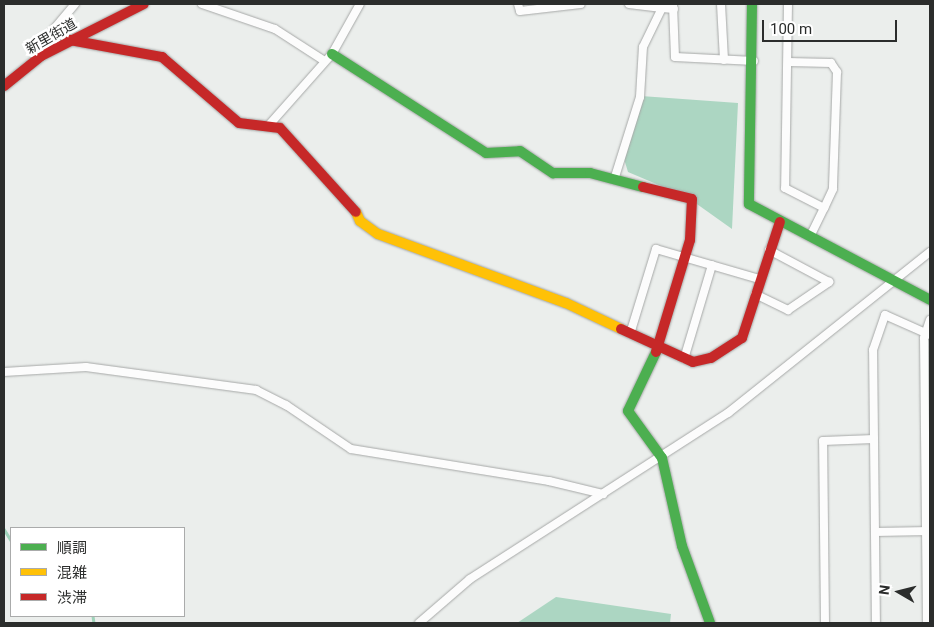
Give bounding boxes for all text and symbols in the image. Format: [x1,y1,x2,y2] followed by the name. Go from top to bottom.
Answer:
[764,10,899,42] scale bar
[23,15,79,57] street label: 新里街道
[770,20,812,38] text: 100 m
[10,527,185,617] legend
[57,539,87,557] text: 順調
[57,564,87,582] text: 混雑
[874,567,924,617] north arrow
[876,584,893,596] text: N
[57,589,87,607] text: 渋滞

